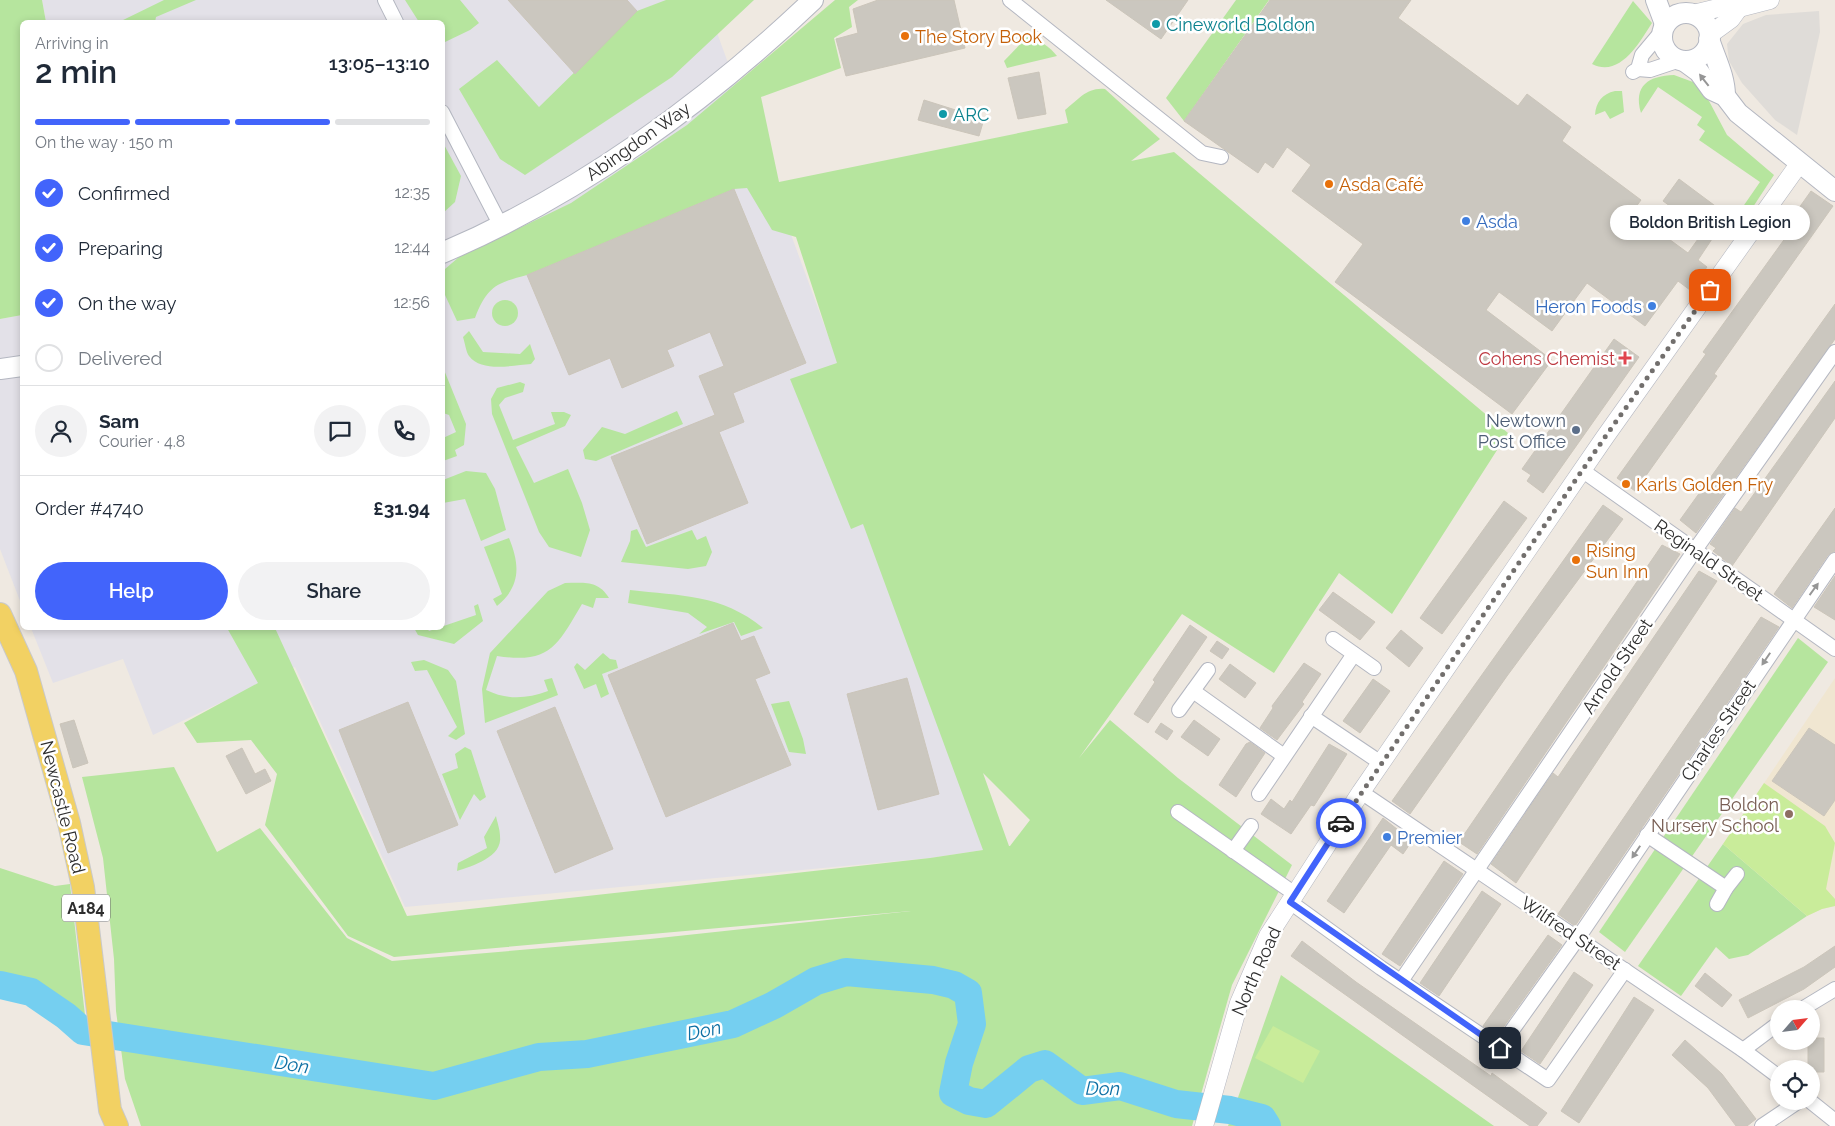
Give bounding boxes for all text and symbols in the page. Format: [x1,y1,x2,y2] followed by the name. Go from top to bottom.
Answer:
[1166,14,1315,35] place label: Cineworld Boldon
[1150,18,1162,30] marker: Cineworld Boldon
[915,26,1043,47] place label: The Story Book
[899,30,911,42] marker: The Story Book
[35,34,109,53] text: Arriving in
[329,52,430,74] text: 13:05–13:10
[35,53,117,90] text: 2 min
[1699,73,1710,86] one-way arrow
[582,97,694,185] street label: Abingdon Way
[953,104,989,125] place label: ARC
[937,108,949,120] marker: ARC
[35,133,173,152] text: On the way · 150 m
[1339,174,1424,195] place label: Asda Café
[1323,178,1335,190] marker: Asda Café
[35,179,63,207] icon: check
[78,182,170,204] text: Confirmed
[395,183,430,202] text: 12:35
[1610,205,1810,240] callout: Boldon British Legion
[1476,211,1518,232] place label: Asda
[1629,213,1791,232] text: Boldon British Legion
[1460,215,1472,227] marker: Asda
[35,234,63,262] icon: check
[78,237,163,259] text: Preparing
[394,238,430,257] text: 12:44
[1689,269,1731,311] pin
[1696,276,1724,304] icon: bag
[35,289,63,317] icon: check
[78,292,177,314] text: On the way
[393,293,430,312] text: 12:56
[1535,296,1642,317] place label: Heron Foods
[1646,300,1658,312] marker: Heron Foods
[78,347,162,369] text: Delivered
[1479,348,1615,369] place label: Cohens Chemist
[1619,352,1631,364] marker: Cohens Chemist
[35,405,87,457] button: person
[314,405,366,457] button: chat
[378,405,430,457] button: phone
[99,410,139,432] text: Sam
[1478,410,1566,452] place label: Newtown Post Office
[1570,424,1582,436] marker: Newtown Post Office
[99,432,185,451] text: Courier · 4.8
[1636,474,1773,495] place label: Karls Golden Fry
[1620,478,1632,490] marker: Karls Golden Fry
[35,497,144,519] text: Order #4740
[373,497,430,519] text: £31.94
[1651,515,1767,605] street label: Reginald Street
[1586,540,1648,582] place label: Rising Sun Inn
[1570,554,1582,566] marker: Rising Sun Inn
[35,562,228,620] button: Help
[238,562,430,620] button: Share
[1809,583,1819,596] one-way arrow
[1577,614,1657,718] street label: Arnold Street
[1761,653,1771,666] one-way arrow
[1676,675,1760,785] street label: Charles Street
[36,738,90,876] street label: Newcastle Road
[1651,794,1779,836] place label: Boldon Nursery School
[1316,798,1366,848] courier
[1783,808,1795,820] marker: Boldon Nursery School
[1327,809,1355,837] icon: car
[1397,827,1463,848] place label: Premier
[1381,831,1393,843] marker: Premier
[1631,845,1641,859] one-way arrow
[1517,892,1625,974] street label: Wilfred Street
[62,894,110,921] road number: A184
[1227,923,1285,1019] street label: North Road
[1770,1000,1820,1050] north arrow
[1770,1000,1820,1110] map controls
[685,1016,723,1044] water label: Don
[1479,1027,1521,1069] pin
[1486,1034,1514,1062] icon: home
[273,1050,311,1078] water label: Don
[1770,1060,1820,1110] button: locate
[1085,1077,1121,1099] water label: Don

